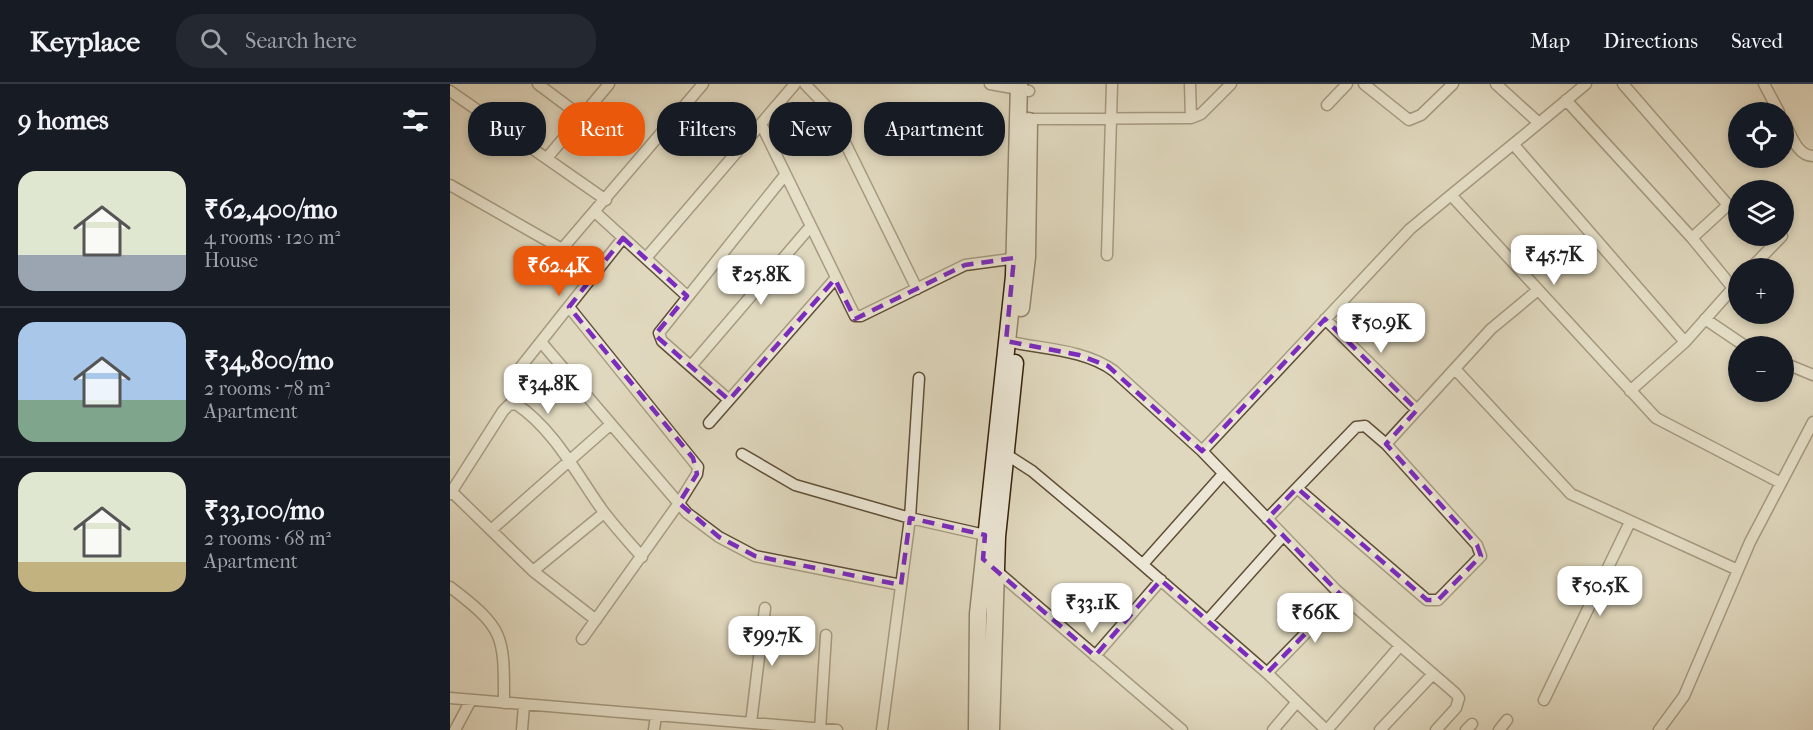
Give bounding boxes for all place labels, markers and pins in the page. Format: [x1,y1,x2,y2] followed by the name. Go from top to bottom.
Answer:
[1505,235,1603,286] pin: ₹45.7K
[510,246,608,297] pin: ₹62.4K
[712,255,810,306] pin: ₹25.8K
[1332,303,1430,354] pin: ₹50.9K
[499,364,597,415] pin: ₹34.8K
[1551,566,1649,617] pin: ₹50.5K
[1043,583,1141,634] pin: ₹33.1K
[1279,593,1351,644] pin: ₹66K
[723,616,821,667] pin: ₹99.7K

